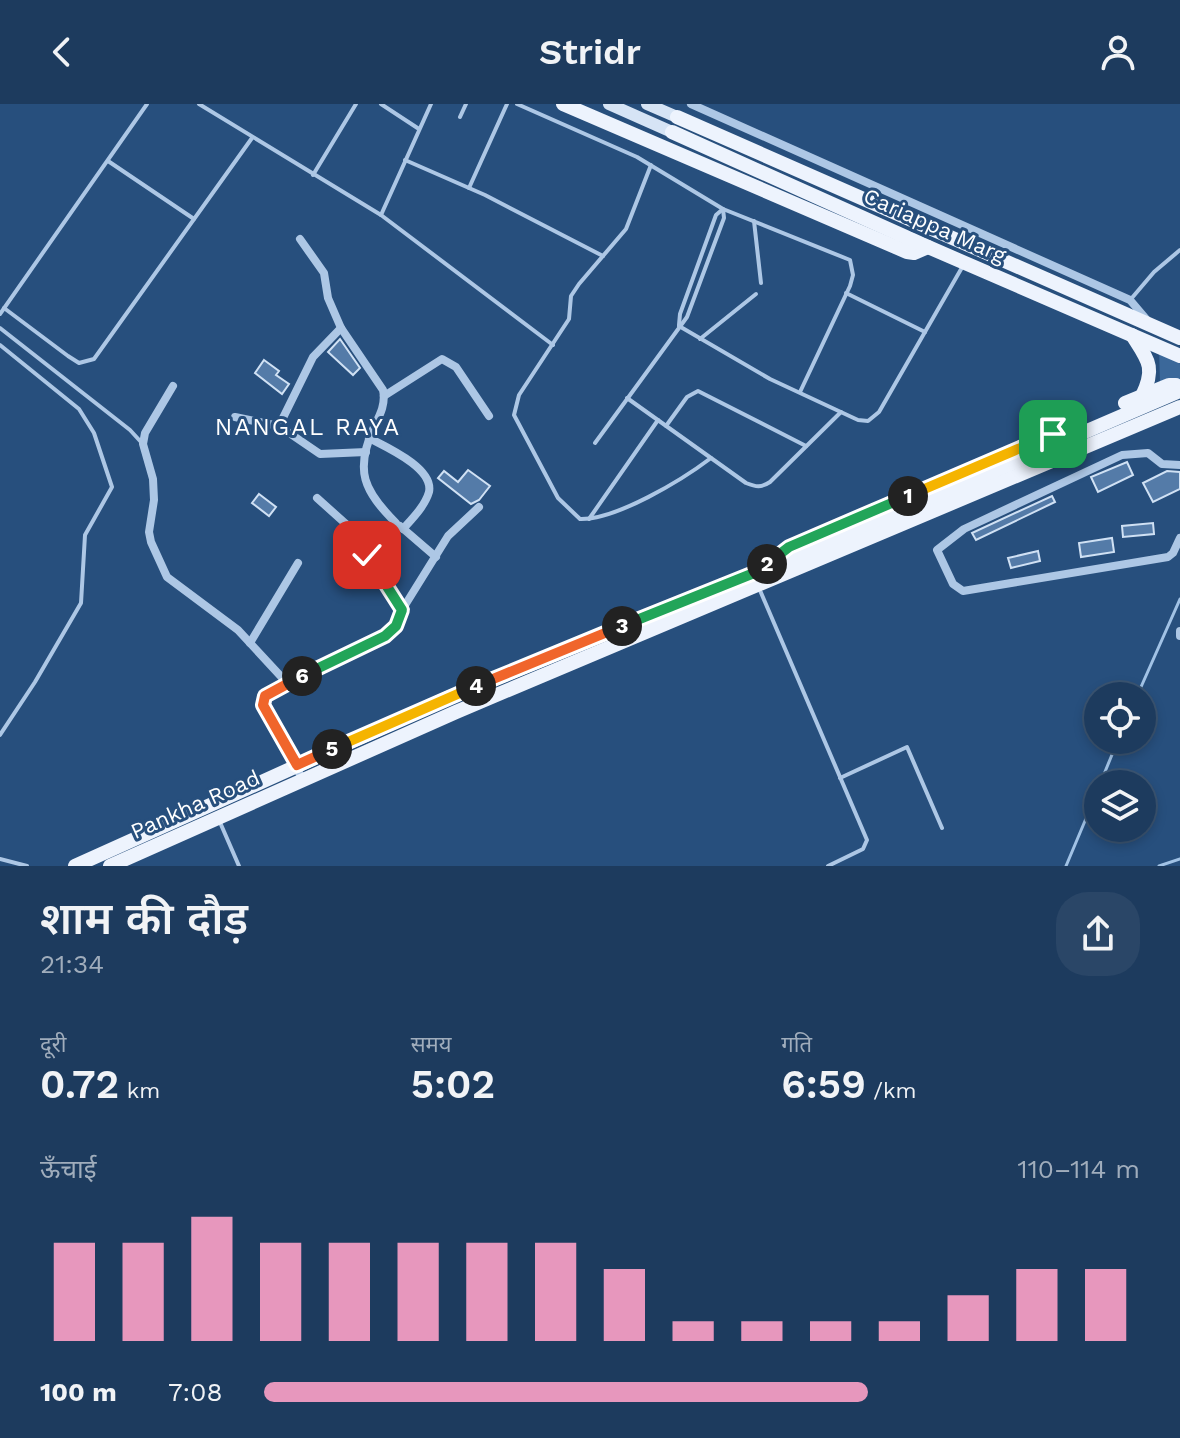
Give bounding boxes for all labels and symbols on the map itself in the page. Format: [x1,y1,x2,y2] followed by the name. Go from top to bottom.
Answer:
[860,183,1010,268] street label: Cariappa Marg
[1019,400,1087,468] pin
[215,413,401,441] district label: NANGAL RAYA
[888,476,928,516] pin: 1
[333,521,401,589] pin
[747,544,787,584] pin: 2
[602,606,642,646] pin: 3
[282,656,322,696] pin: 6
[456,666,496,706] pin: 4
[312,729,352,769] pin: 5
[127,765,264,844] street label: Pankha Road

